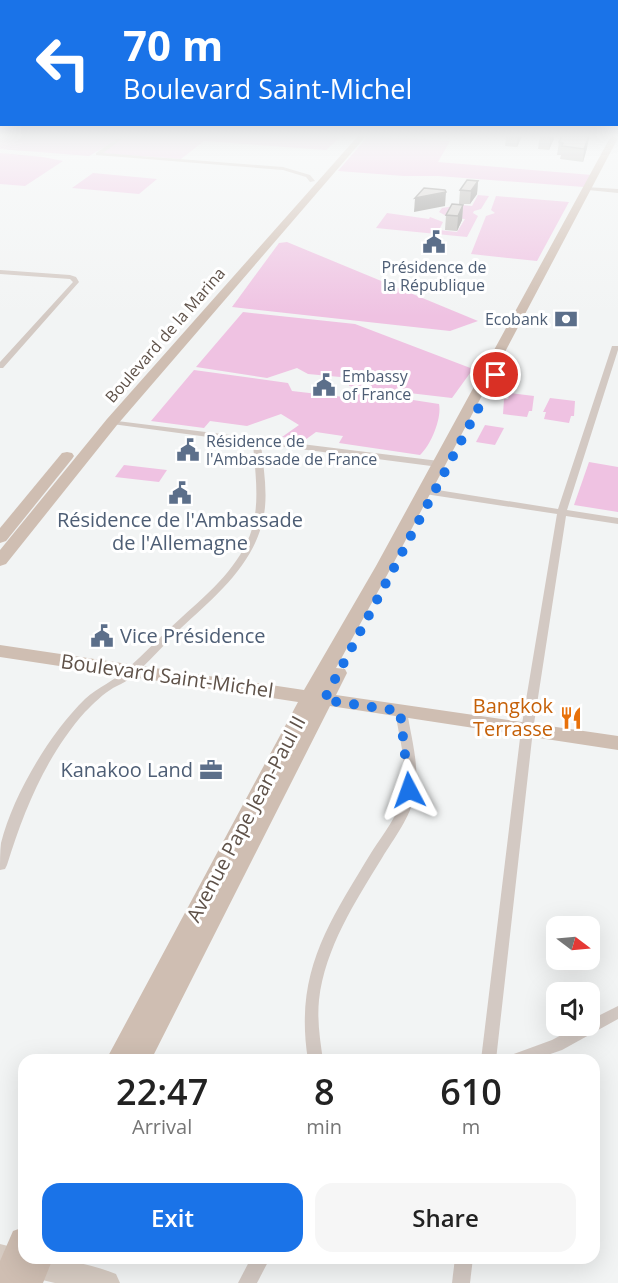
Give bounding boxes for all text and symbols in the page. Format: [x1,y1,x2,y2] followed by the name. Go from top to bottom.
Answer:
[123,16,223,73] text: 70 m
[24,24,102,102] icon: left
[123,70,412,107] text: Boulevard Saint-Michel
[421,229,447,255] public building icon: Présidence de la République
[382,256,487,296] place label: Présidence de la République
[100,263,230,407] street label: Boulevard de la Marina
[553,306,579,332] bank icon: Ecobank
[485,308,549,330] place label: Ecobank
[470,349,521,400] pin
[479,358,512,391] icon: arrive
[342,365,411,405] place label: Embassy of France
[311,372,337,398] public building icon: Embassy of France
[206,430,377,470] place label: Résidence de l'Ambassade de France
[175,437,201,463] public building icon: Résidence de l'Ambassade de France
[167,480,193,506] public building icon: Résidence de l'Ambassade de l'Allemagne
[57,506,303,556] place label: Résidence de l'Ambassade de l'Allemagne
[120,622,266,649] place label: Vice Présidence
[89,623,115,649] public building icon: Vice Présidence
[59,647,275,704] street label: Boulevard Saint-Michel
[473,692,553,742] place label: Bangkok Terrasse
[558,705,584,731] restaurant icon: Bangkok Terrasse
[180,711,311,927] street label: Avenue Pape Jean-Paul II
[60,756,193,783] place label: Kanakoo Land
[198,757,224,783] office icon: Kanakoo Land
[377,758,441,822] position arrow
[546,916,600,970] north arrow
[546,916,600,1036] map controls
[546,982,600,1036] button: sound
[116,1067,208,1116] text: 22:47
[314,1067,335,1116] text: 8
[440,1067,502,1116] text: 610
[132,1113,192,1140] text: Arrival
[306,1113,342,1140] text: min
[462,1113,480,1140] text: m
[42,1183,303,1252] button: Exit
[315,1183,576,1252] button: Share

